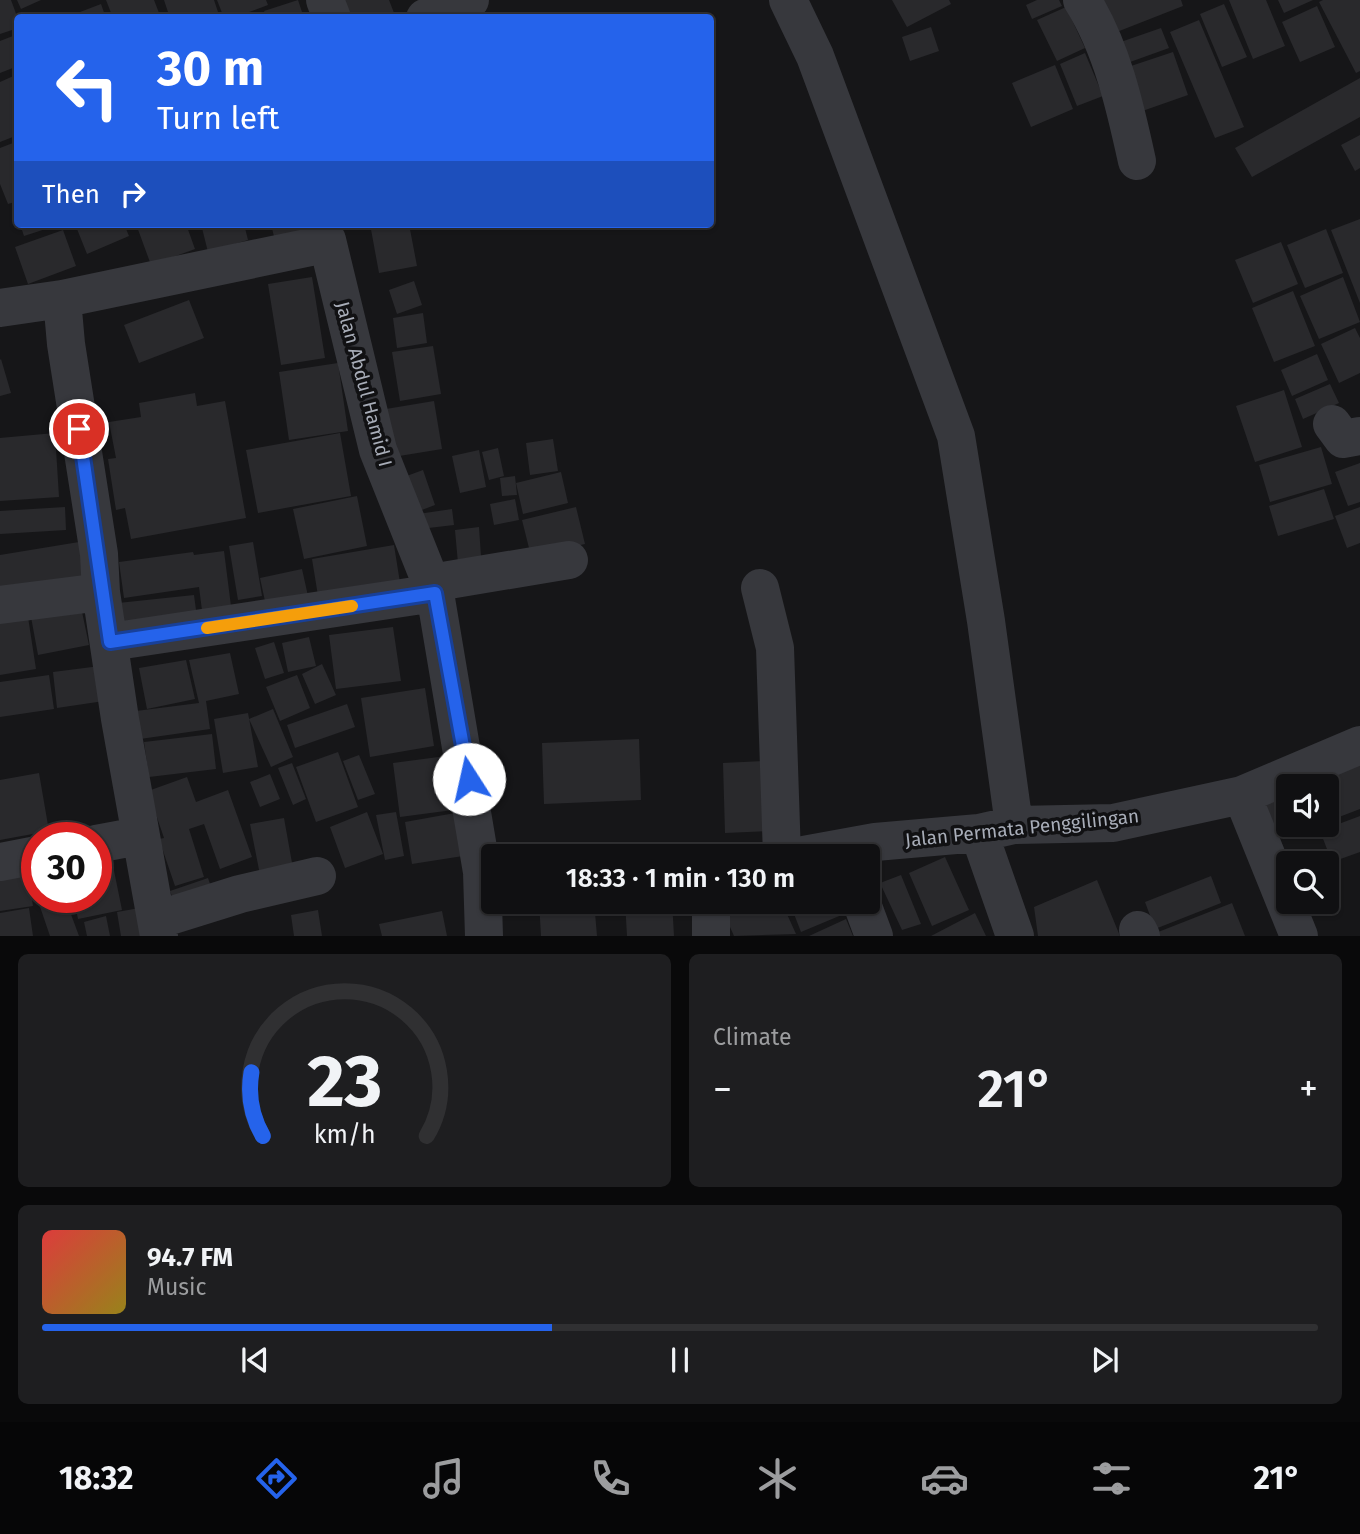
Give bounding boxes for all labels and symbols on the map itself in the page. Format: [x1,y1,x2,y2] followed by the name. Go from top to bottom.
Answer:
[331,299,397,469] street label: Jalan Abdul Hamid I
[49,399,109,459] pin
[432,742,506,816] position arrow
[904,804,1140,852] street label: Jalan Permata Penggilingan
[21,822,112,913] speed limit sign: 30

